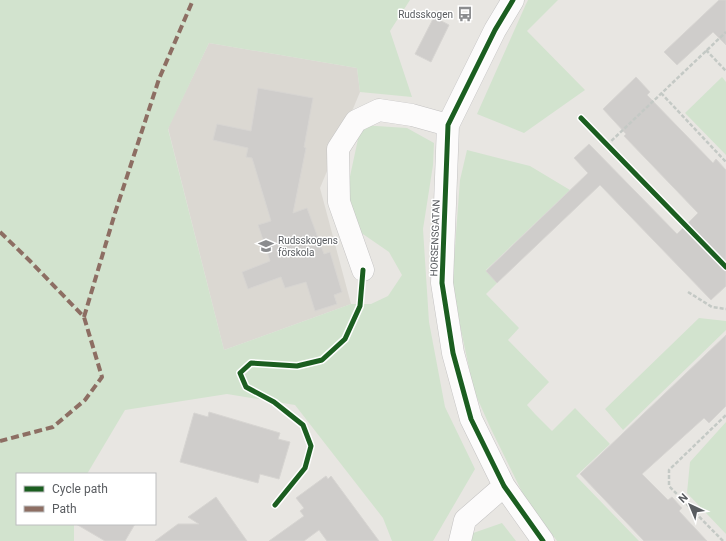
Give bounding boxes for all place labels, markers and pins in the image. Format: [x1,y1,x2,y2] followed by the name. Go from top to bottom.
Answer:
[456,5,474,23] bus stop icon: Rudsskogen
[398,9,453,20] place label: Rudsskogen
[278,235,338,258] place label: Rudsskogens förskola
[257,237,275,255] school or university icon: Rudsskogens förskola

